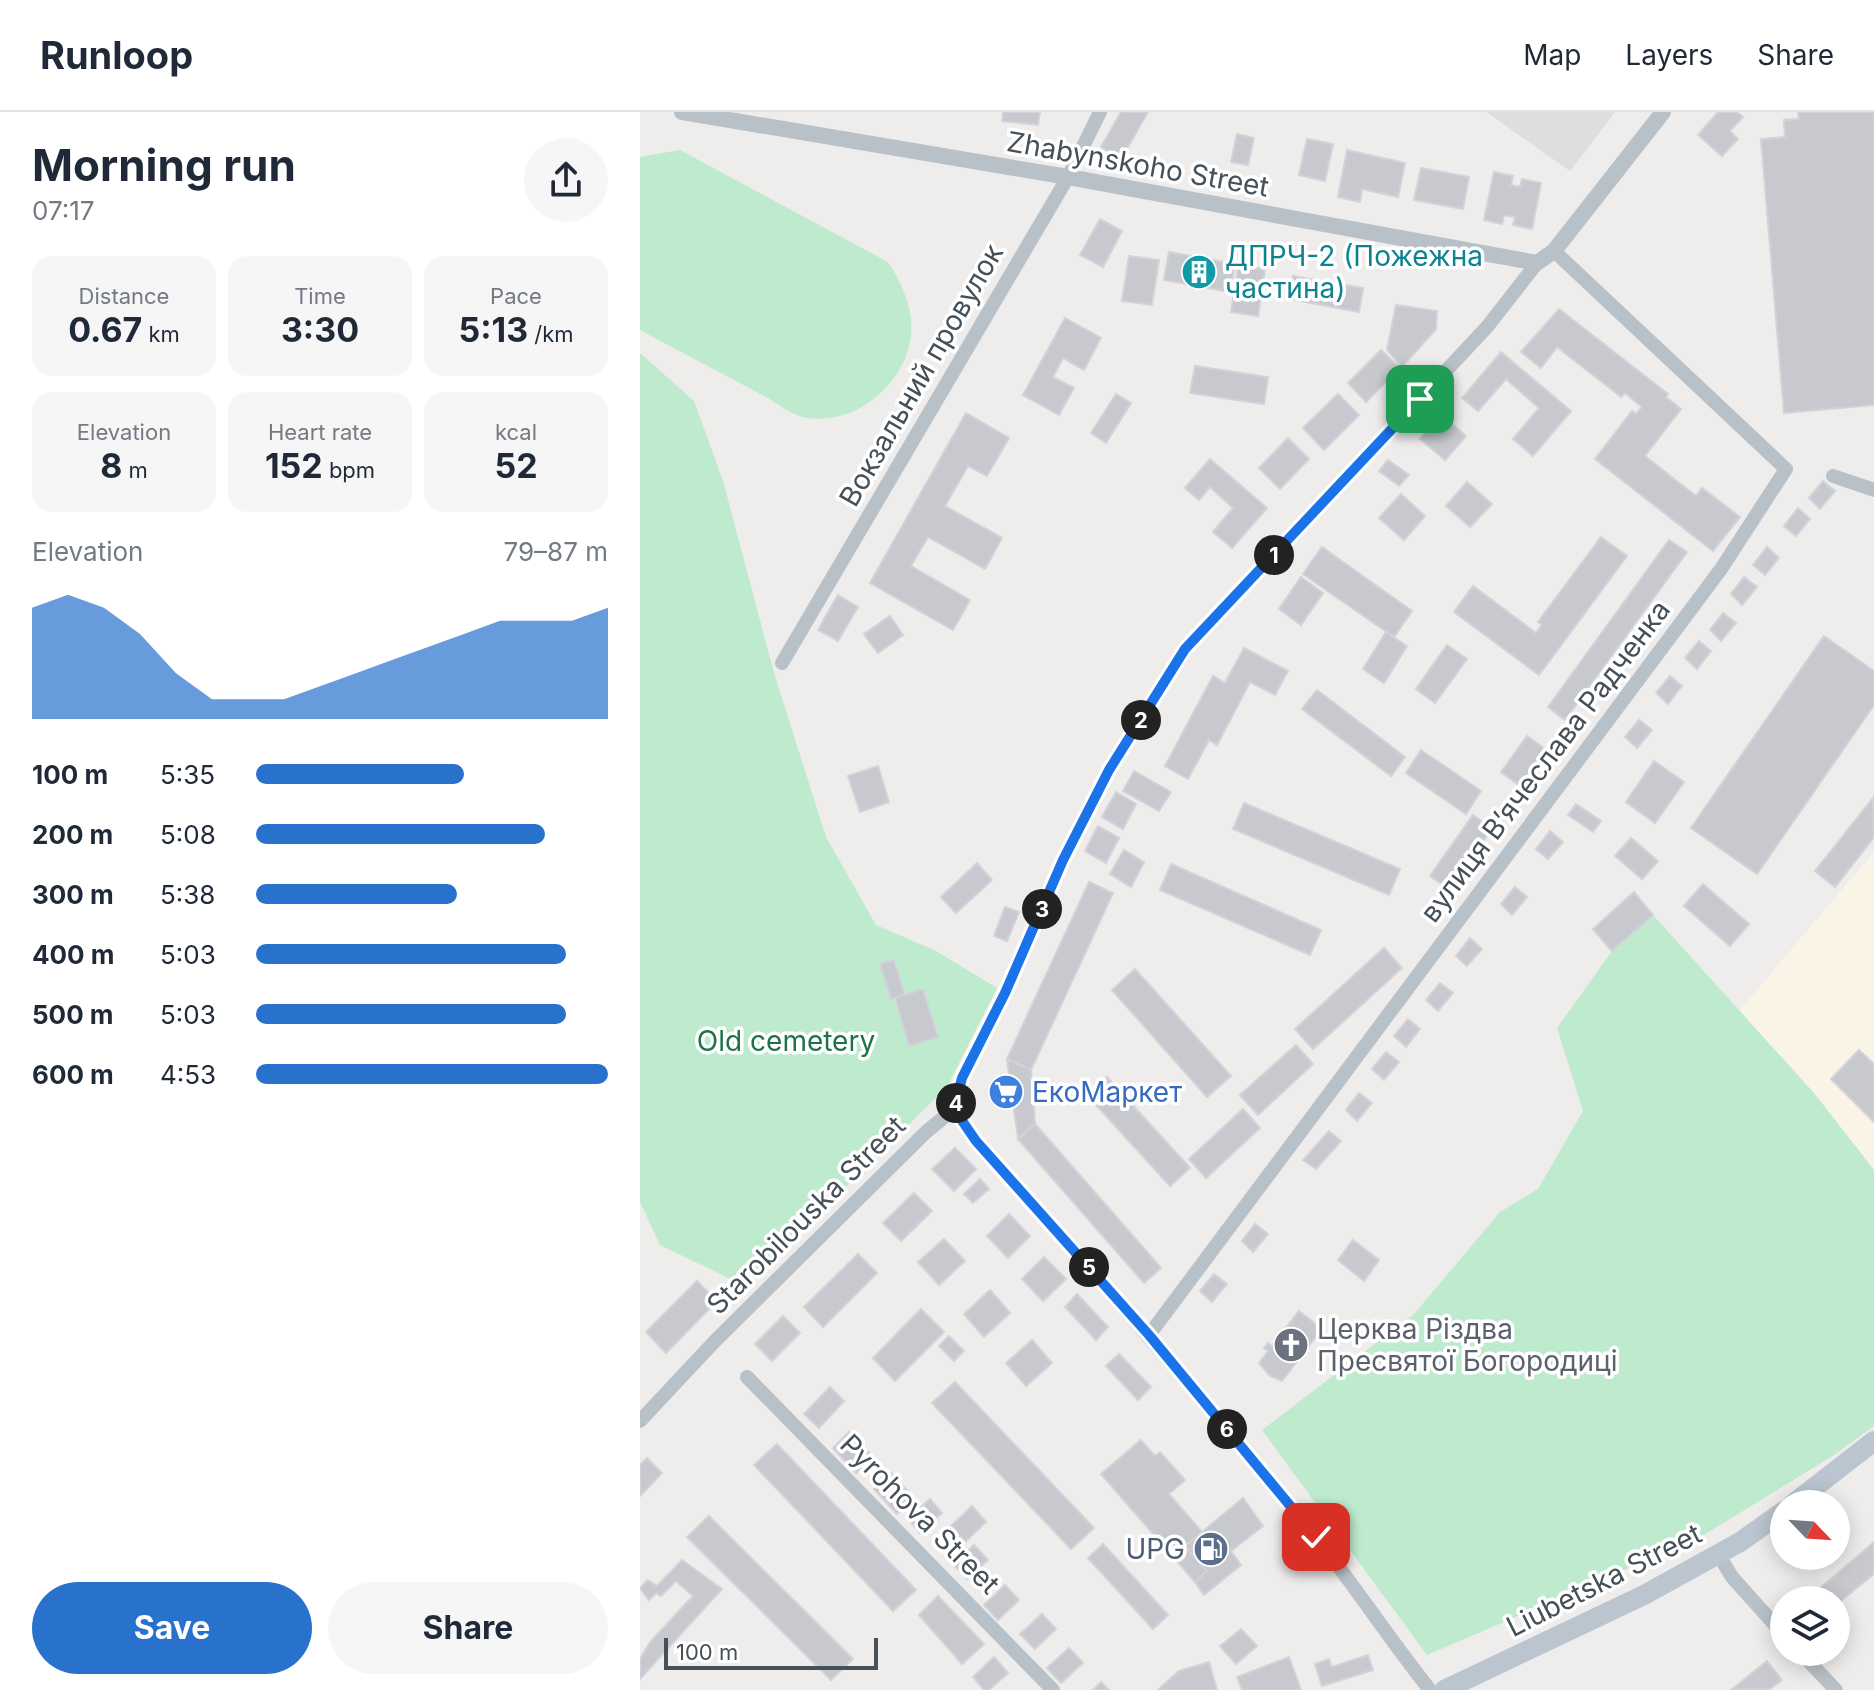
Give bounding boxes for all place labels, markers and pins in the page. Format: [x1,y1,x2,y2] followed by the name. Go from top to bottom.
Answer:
[1225,239,1483,305] place label: ДПРЧ-2 (Пожежна частина)
[1180,253,1218,291] building icon: ДПРЧ-2 (Пожежна частина)
[1386,365,1454,433] pin
[1254,535,1294,575] pin: 1
[1121,700,1161,740] pin: 2
[1022,889,1062,929] pin: 3
[987,1073,1025,1111] supermarket icon: ЕкоМаркет
[1032,1075,1182,1109] place label: ЕкоМаркет
[936,1083,976,1123] pin: 4
[1069,1247,1109,1287] pin: 5
[1317,1312,1618,1378] place label: Церква Різдва Пресвятої Богородиці
[1272,1326,1310,1364] church icon: Церква Різдва Пресвятої Богородиці
[1207,1409,1247,1449] pin: 6
[1282,1503,1350,1571] pin
[1192,1530,1230,1568] fuel station icon: UPG
[1125,1532,1185,1566] place label: UPG

